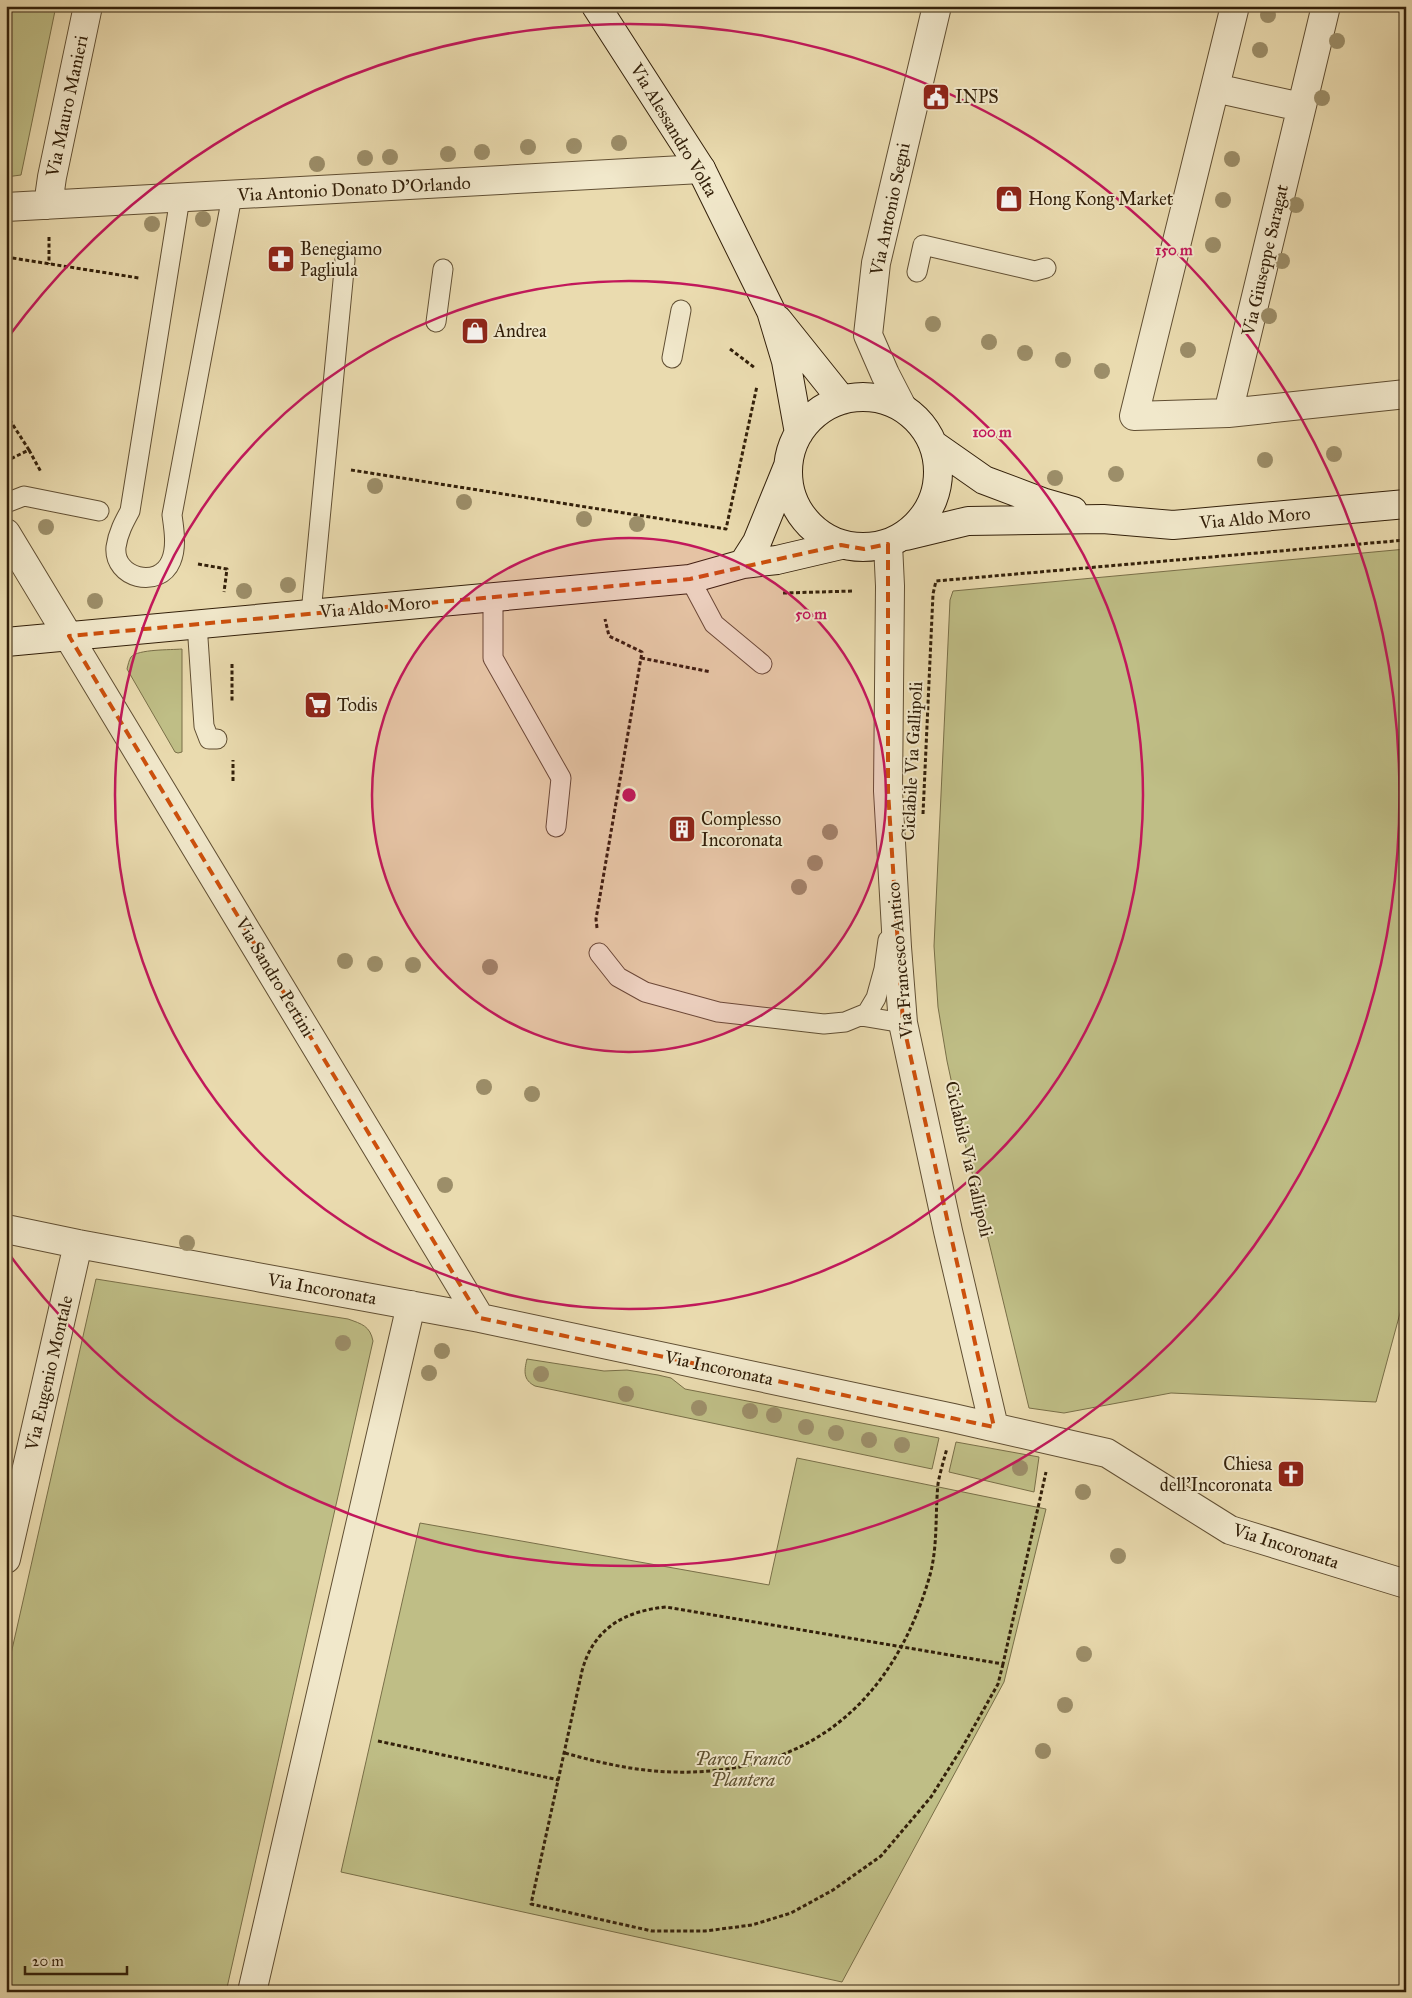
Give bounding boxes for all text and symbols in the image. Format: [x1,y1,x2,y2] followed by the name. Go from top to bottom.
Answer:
[41,33,93,180] street label: Via Mauro Manieri
[625,58,723,201] street label: Via Alessandro Volta
[921,82,951,112] public building icon: INPS
[955,86,999,108] place label: INPS
[865,141,916,278] street label: Via Antonio Segni
[236,172,471,206] street label: Via Antonio Donato D'Orlando
[1237,182,1294,339] street label: Via Giuseppe Saragat
[994,184,1024,214] shop icon: Hong Kong Market
[1028,188,1174,211] place label: Hong Kong Market
[300,238,382,282] place label: Benegiamo Pagliula
[1155,241,1193,259] text: 150 m
[266,244,296,274] pharmacy icon: Benegiamo Pagliula
[460,316,490,346] shop icon: Andrea
[493,320,547,342] place label: Andrea
[972,423,1012,441] text: 100 m
[1198,502,1311,534] street label: Via Aldo Moro
[318,591,431,623] street label: Via Aldo Moro
[795,605,827,623] text: 50 m
[897,681,927,841] street label: Ciclabile Via Gallipoli
[303,690,333,720] supermarket icon: Todis
[337,694,378,716] place label: Todis
[620,786,638,804] centre of rings
[701,808,783,851] place label: Complesso Incoronata
[667,814,697,844] building icon: Complesso Incoronata
[882,881,918,1040] street label: Via Francesco Antico
[230,912,319,1041] street label: Via Sandro Pertini
[940,1079,998,1239] street label: Ciclabile Via Gallipoli
[265,1268,379,1309] street label: Via Incoronata
[20,1293,79,1454] street label: Via Eugenio Montale
[662,1346,776,1390] street label: Via Incoronata
[1160,1453,1272,1496] place label: Chiesa dell'Incoronata
[1276,1459,1306,1489] church icon: Chiesa dell'Incoronata
[1229,1518,1342,1574] street label: Via Incoronata
[695,1748,791,1791] park label: Parco Franco Plantera
[25,1943,128,1975] scale bar
[32,1952,64,1970] text: 20 m

